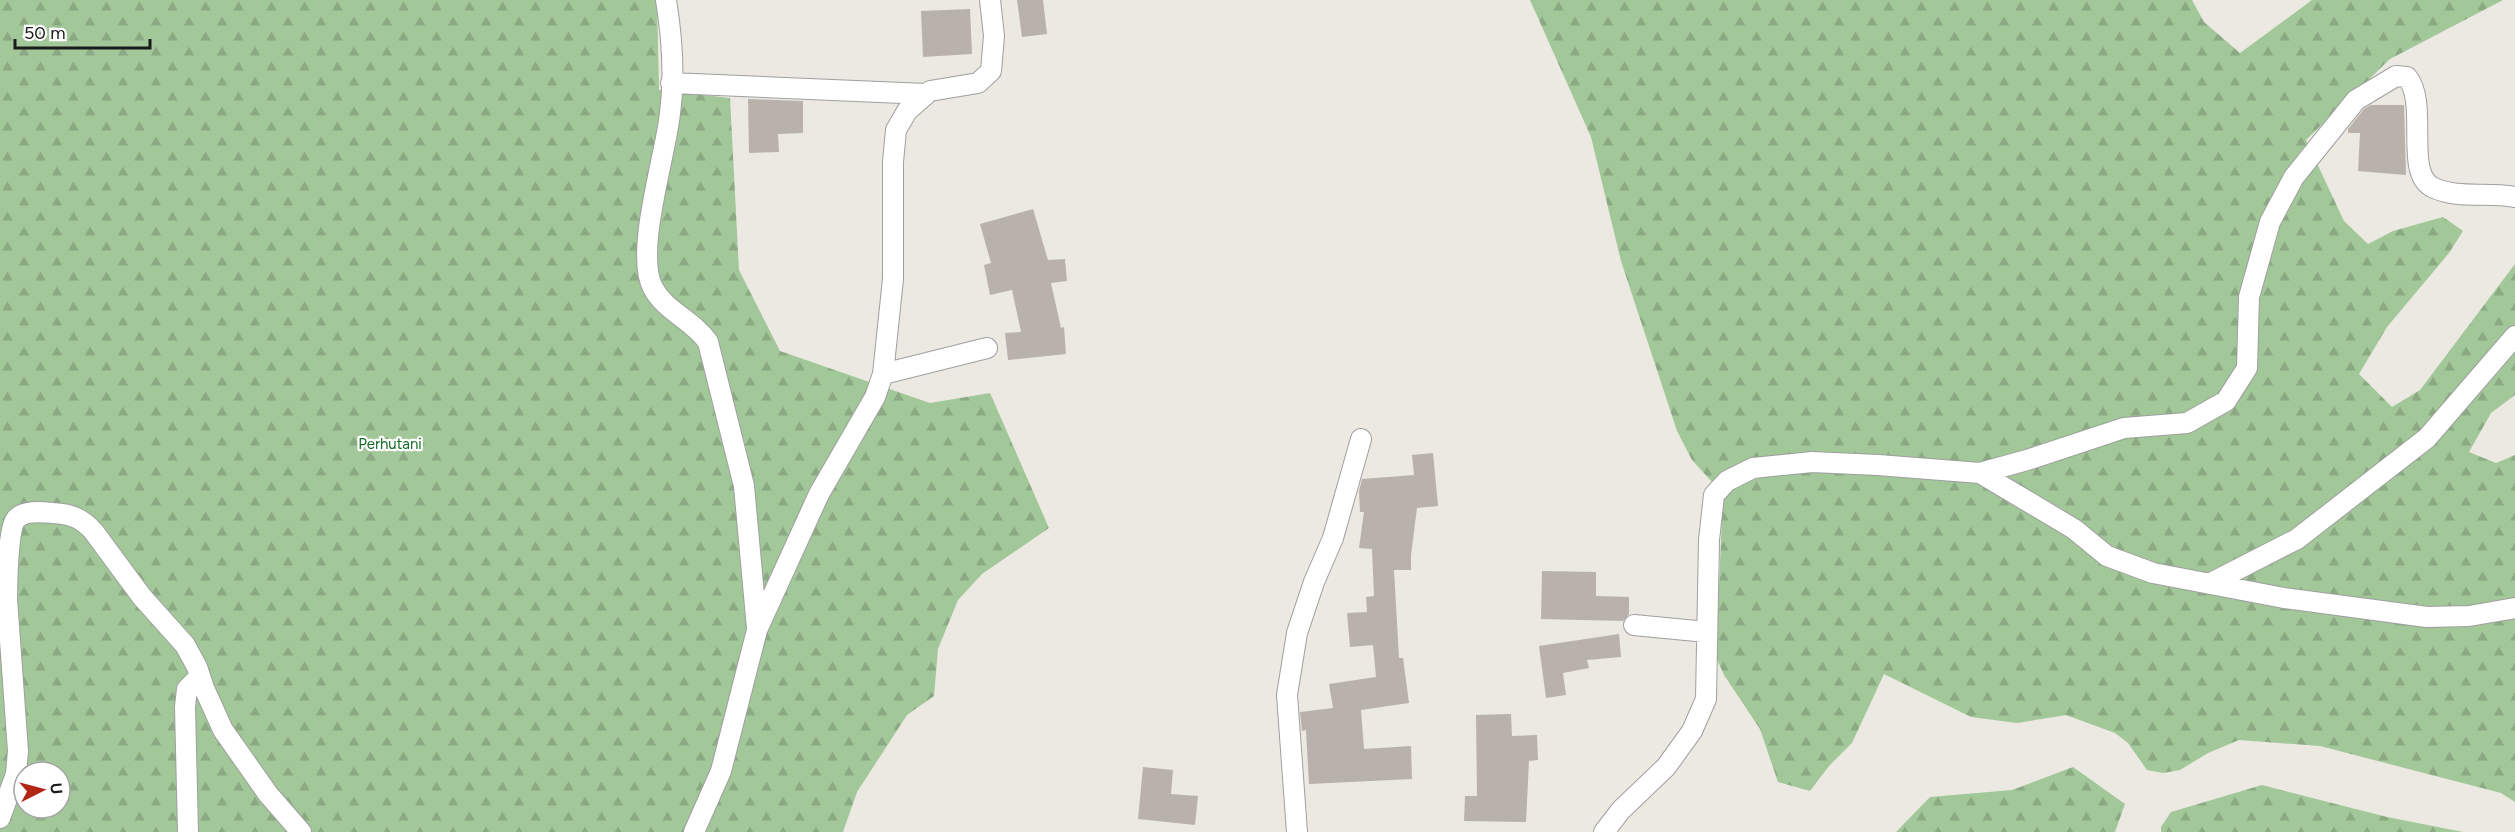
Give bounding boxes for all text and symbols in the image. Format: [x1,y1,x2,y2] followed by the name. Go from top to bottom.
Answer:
[15,12,150,50] scale bar
[24,22,66,44] text: 50 m
[358,435,422,453] park label: Perhutani
[12,760,72,820] north arrow
[46,782,66,795] text: U

